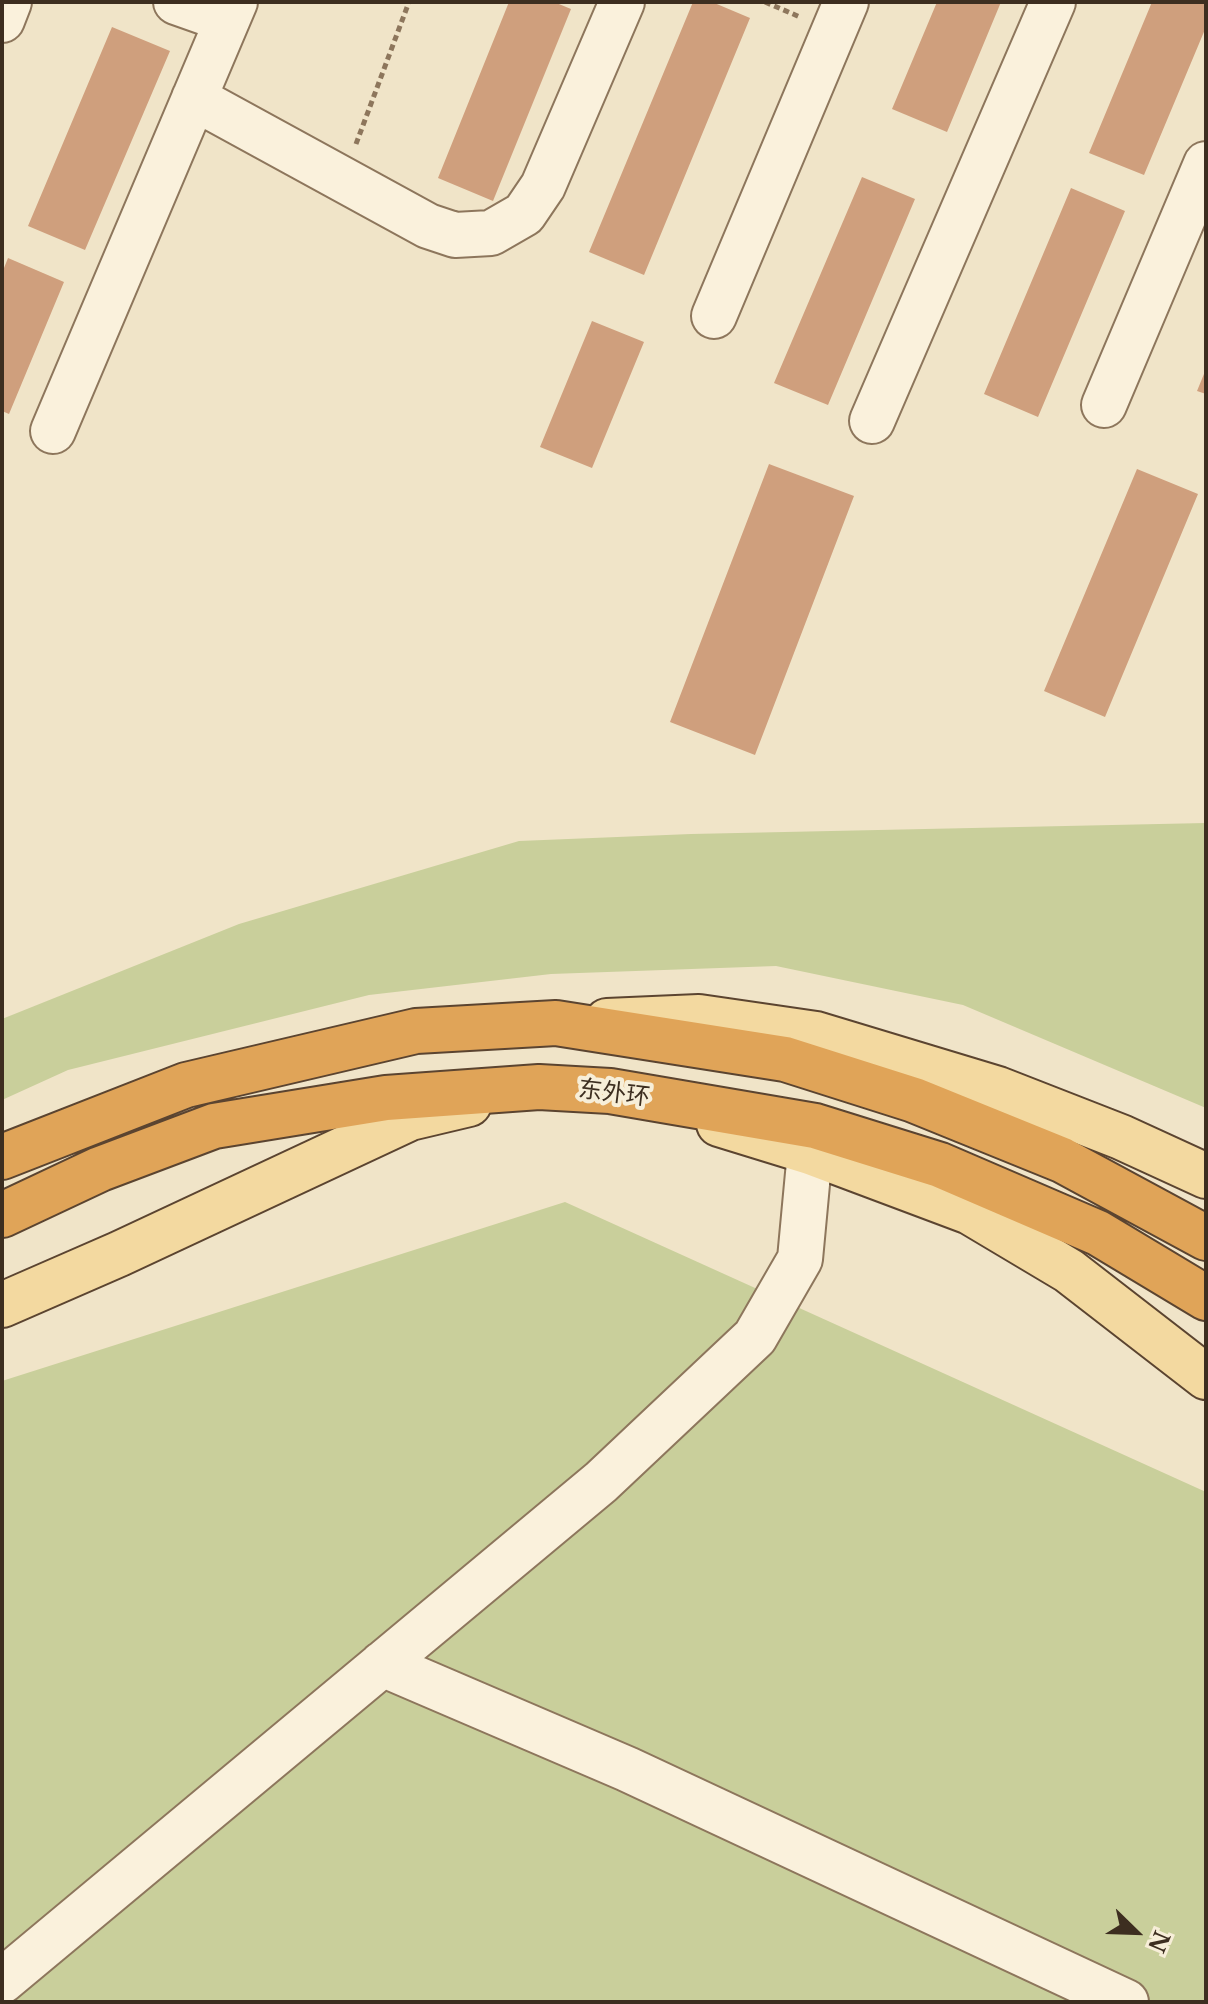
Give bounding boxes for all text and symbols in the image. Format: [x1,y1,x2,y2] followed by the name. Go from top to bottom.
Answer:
[577,1075,651,1113] street label: 东外环
[1096,1892,1176,1972] north arrow
[1142,1927,1175,1956] text: N

